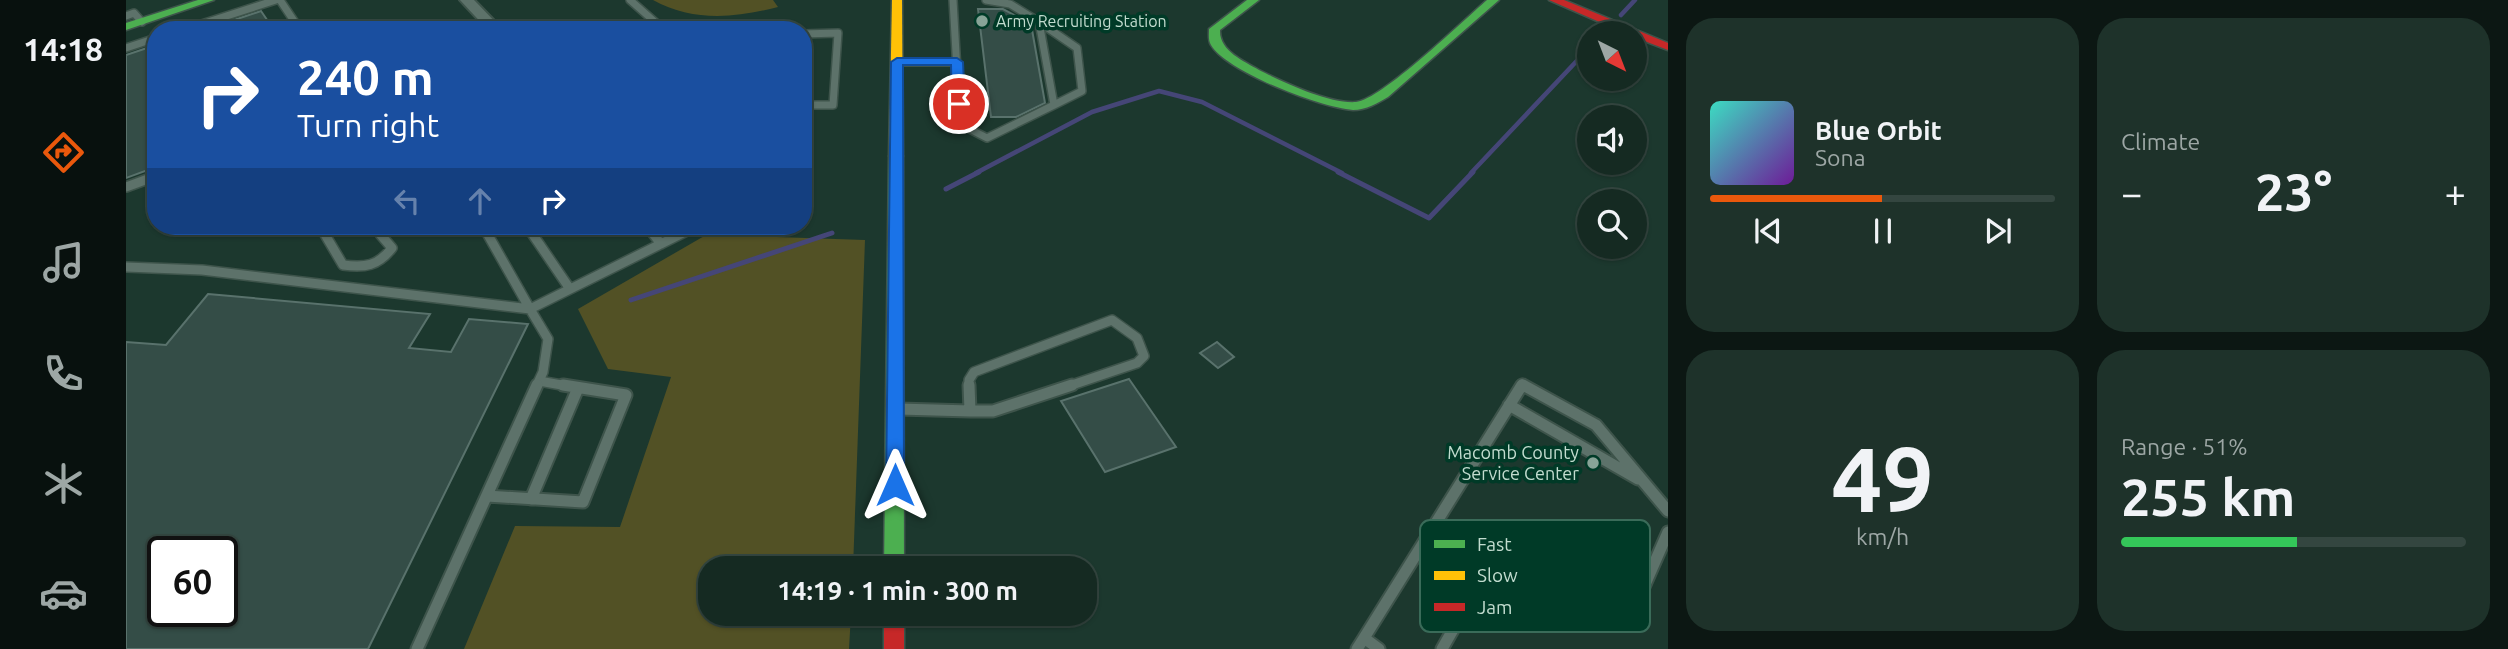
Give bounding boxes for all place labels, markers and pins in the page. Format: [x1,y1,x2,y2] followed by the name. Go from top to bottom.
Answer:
[996,12,1167,30] place label: Army Recruiting Station
[974,13,990,29] marker: Army Recruiting Station
[929,74,989,134] pin
[1447,442,1579,483] place label: Macomb County Service Center
[1585,455,1601,471] marker: Macomb County Service Center

